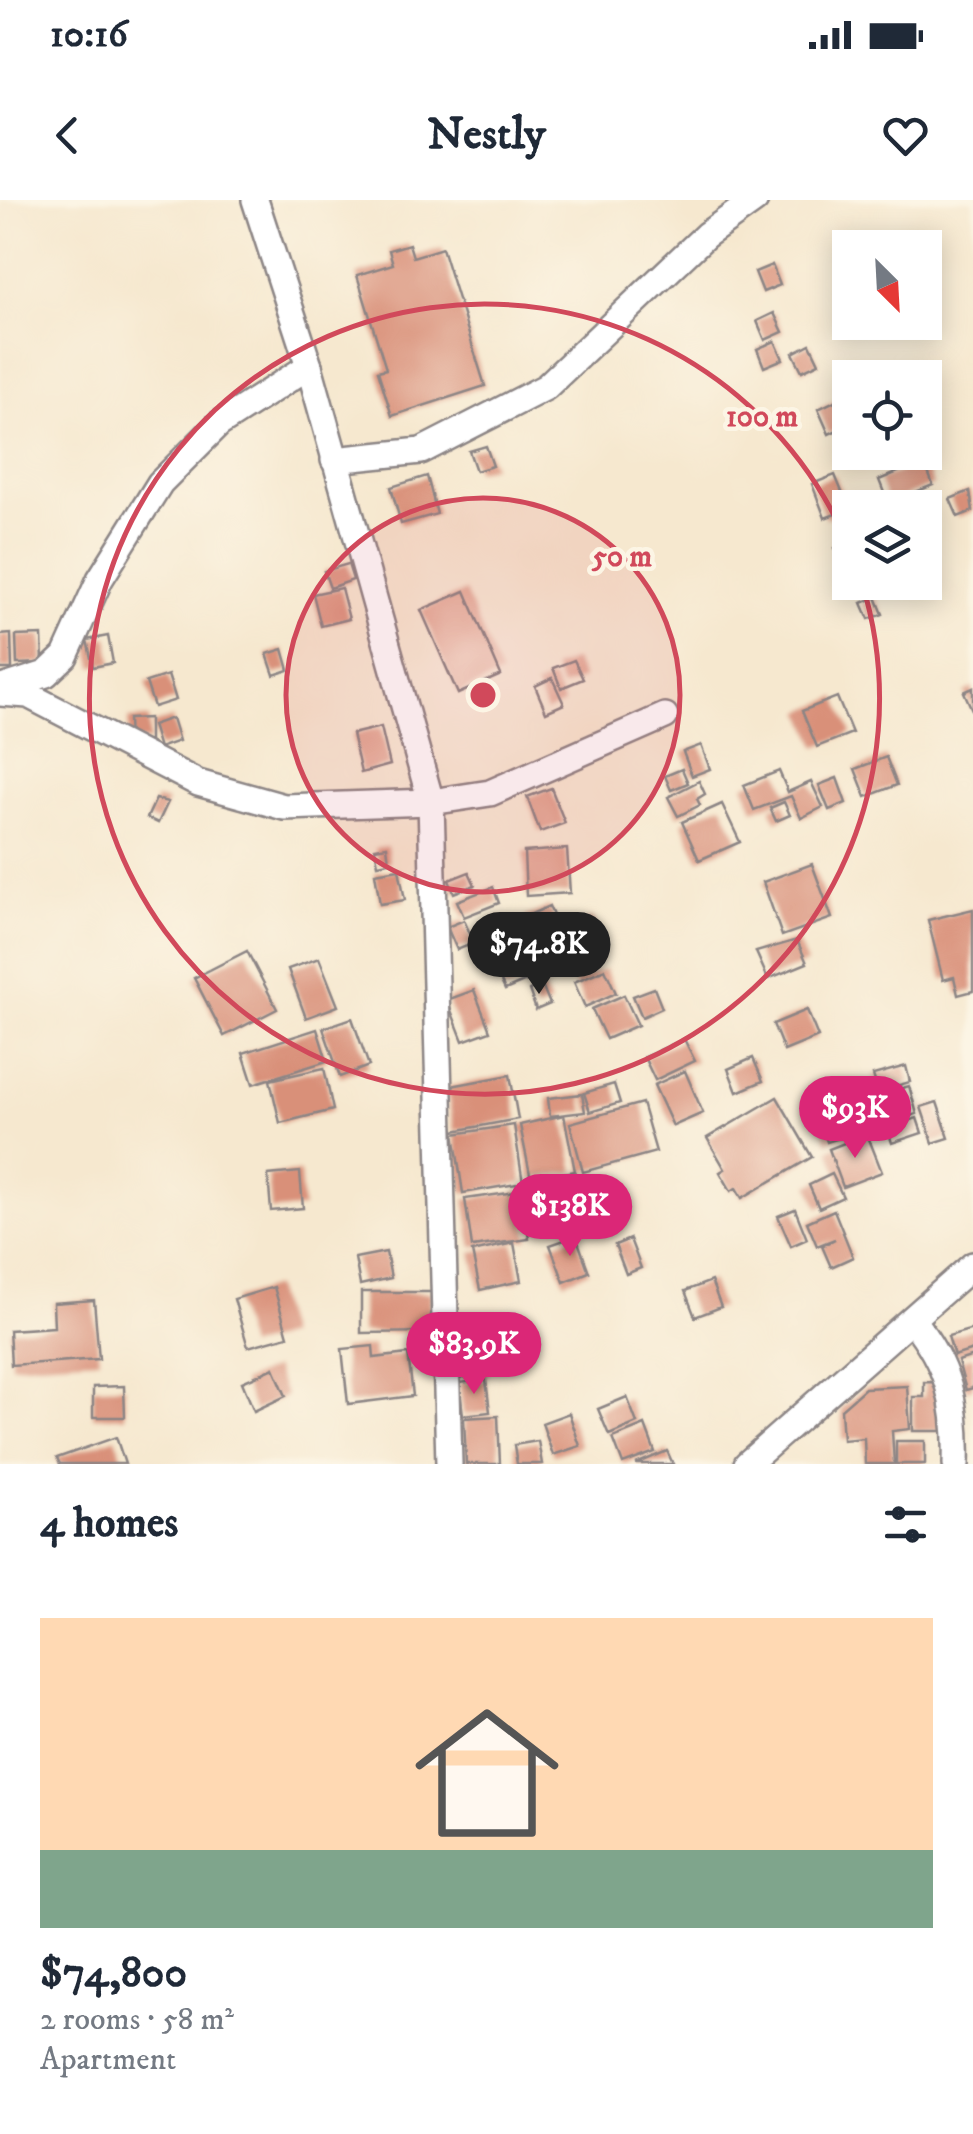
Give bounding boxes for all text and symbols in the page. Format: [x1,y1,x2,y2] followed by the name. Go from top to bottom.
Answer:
[50,11,128,59] text: 10:16
[427,107,546,163] text: Nestly
[40,108,95,163] icon: back
[878,108,933,163] icon: heart
[832,230,942,340] north arrow
[832,230,942,600] map controls
[832,360,942,470] button: locate
[726,399,799,436] text: 100 m
[832,490,942,600] button: layers
[591,539,652,576] text: 50 m
[465,677,501,713] centre of rings
[458,912,620,997] pin: $74.8K
[489,924,589,964] text: $74.8K
[796,1076,914,1161] pin: $93K
[821,1088,889,1128] text: $93K
[500,1174,640,1259] pin: $138K
[530,1186,610,1226] text: $138K
[393,1312,555,1397] pin: $83.9K
[428,1324,520,1364] text: $83.9K
[878,1497,933,1552] icon: filters
[40,1498,178,1550] text: 4 homes
[397,1683,577,1863] icon: home
[40,1948,187,2000] text: $74,800
[40,2000,234,2040] text: 2 rooms · 58 m²
[40,2040,176,2080] text: Apartment

